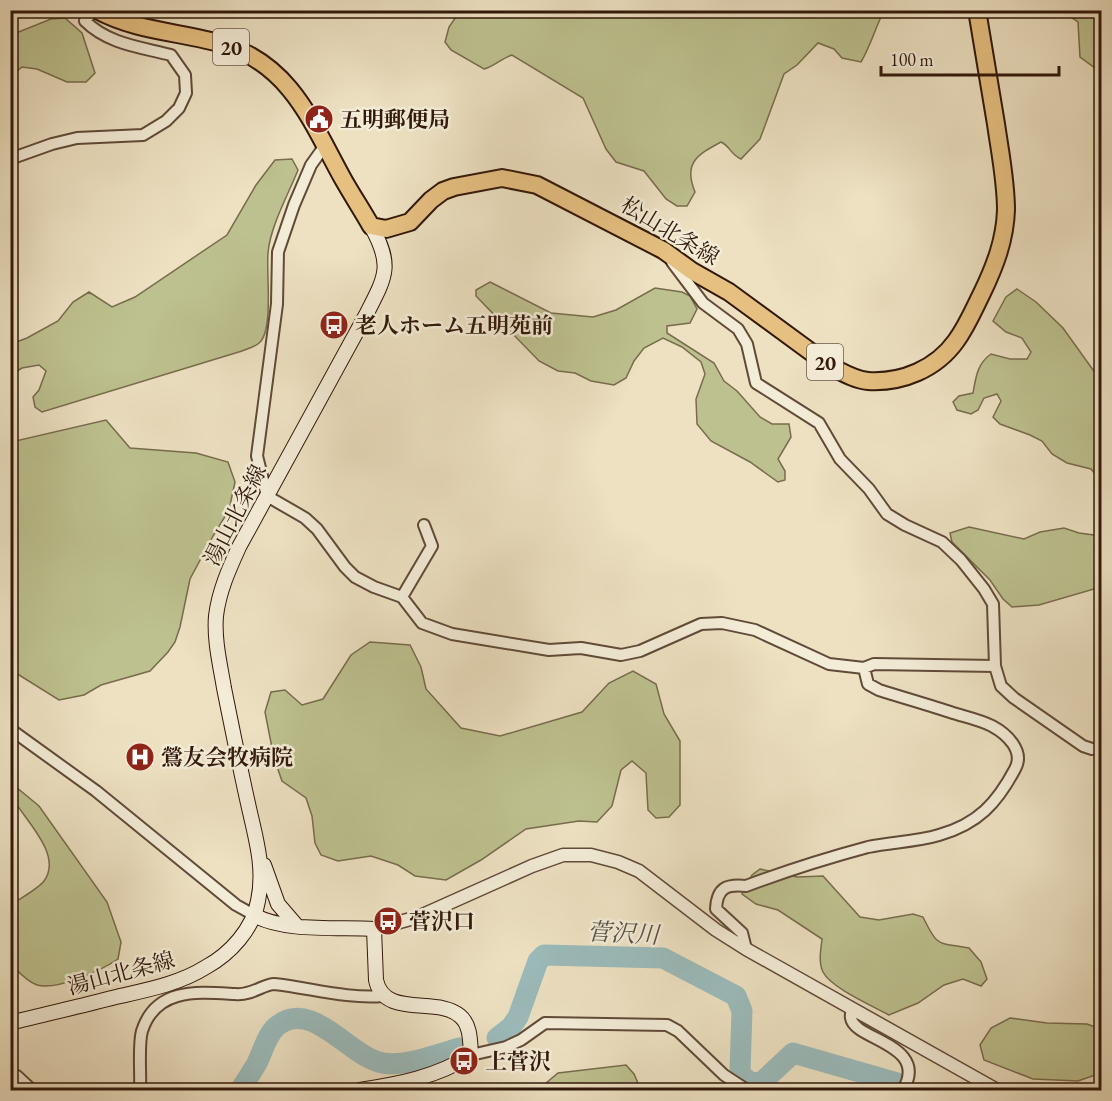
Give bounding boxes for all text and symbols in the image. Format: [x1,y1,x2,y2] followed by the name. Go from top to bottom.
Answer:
[213,29,249,65] road number: 20
[881,39,1060,77] scale bar
[890,48,934,71] text: 100 m
[303,103,335,135] public building icon: 五明郵便局
[340,105,450,134] place label: 五明郵便局
[615,190,725,272] street label: 松山北条線
[318,309,350,341] bus stop icon: 老人ホーム五明苑前
[355,311,553,340] place label: 老人ホーム五明苑前
[807,344,843,380] road number: 20
[197,459,273,571] street label: 湯山北条線
[124,741,156,773] hospital icon: 鶯友会牧病院
[161,743,293,772] place label: 鶯友会牧病院
[372,905,404,937] bus stop icon: 菅沢口
[409,907,475,936] place label: 菅沢口
[586,916,663,951] water label: 菅沢川
[64,945,178,1001] street label: 湯山北条線
[448,1045,480,1077] bus stop icon: 上菅沢
[485,1047,551,1076] place label: 上菅沢

